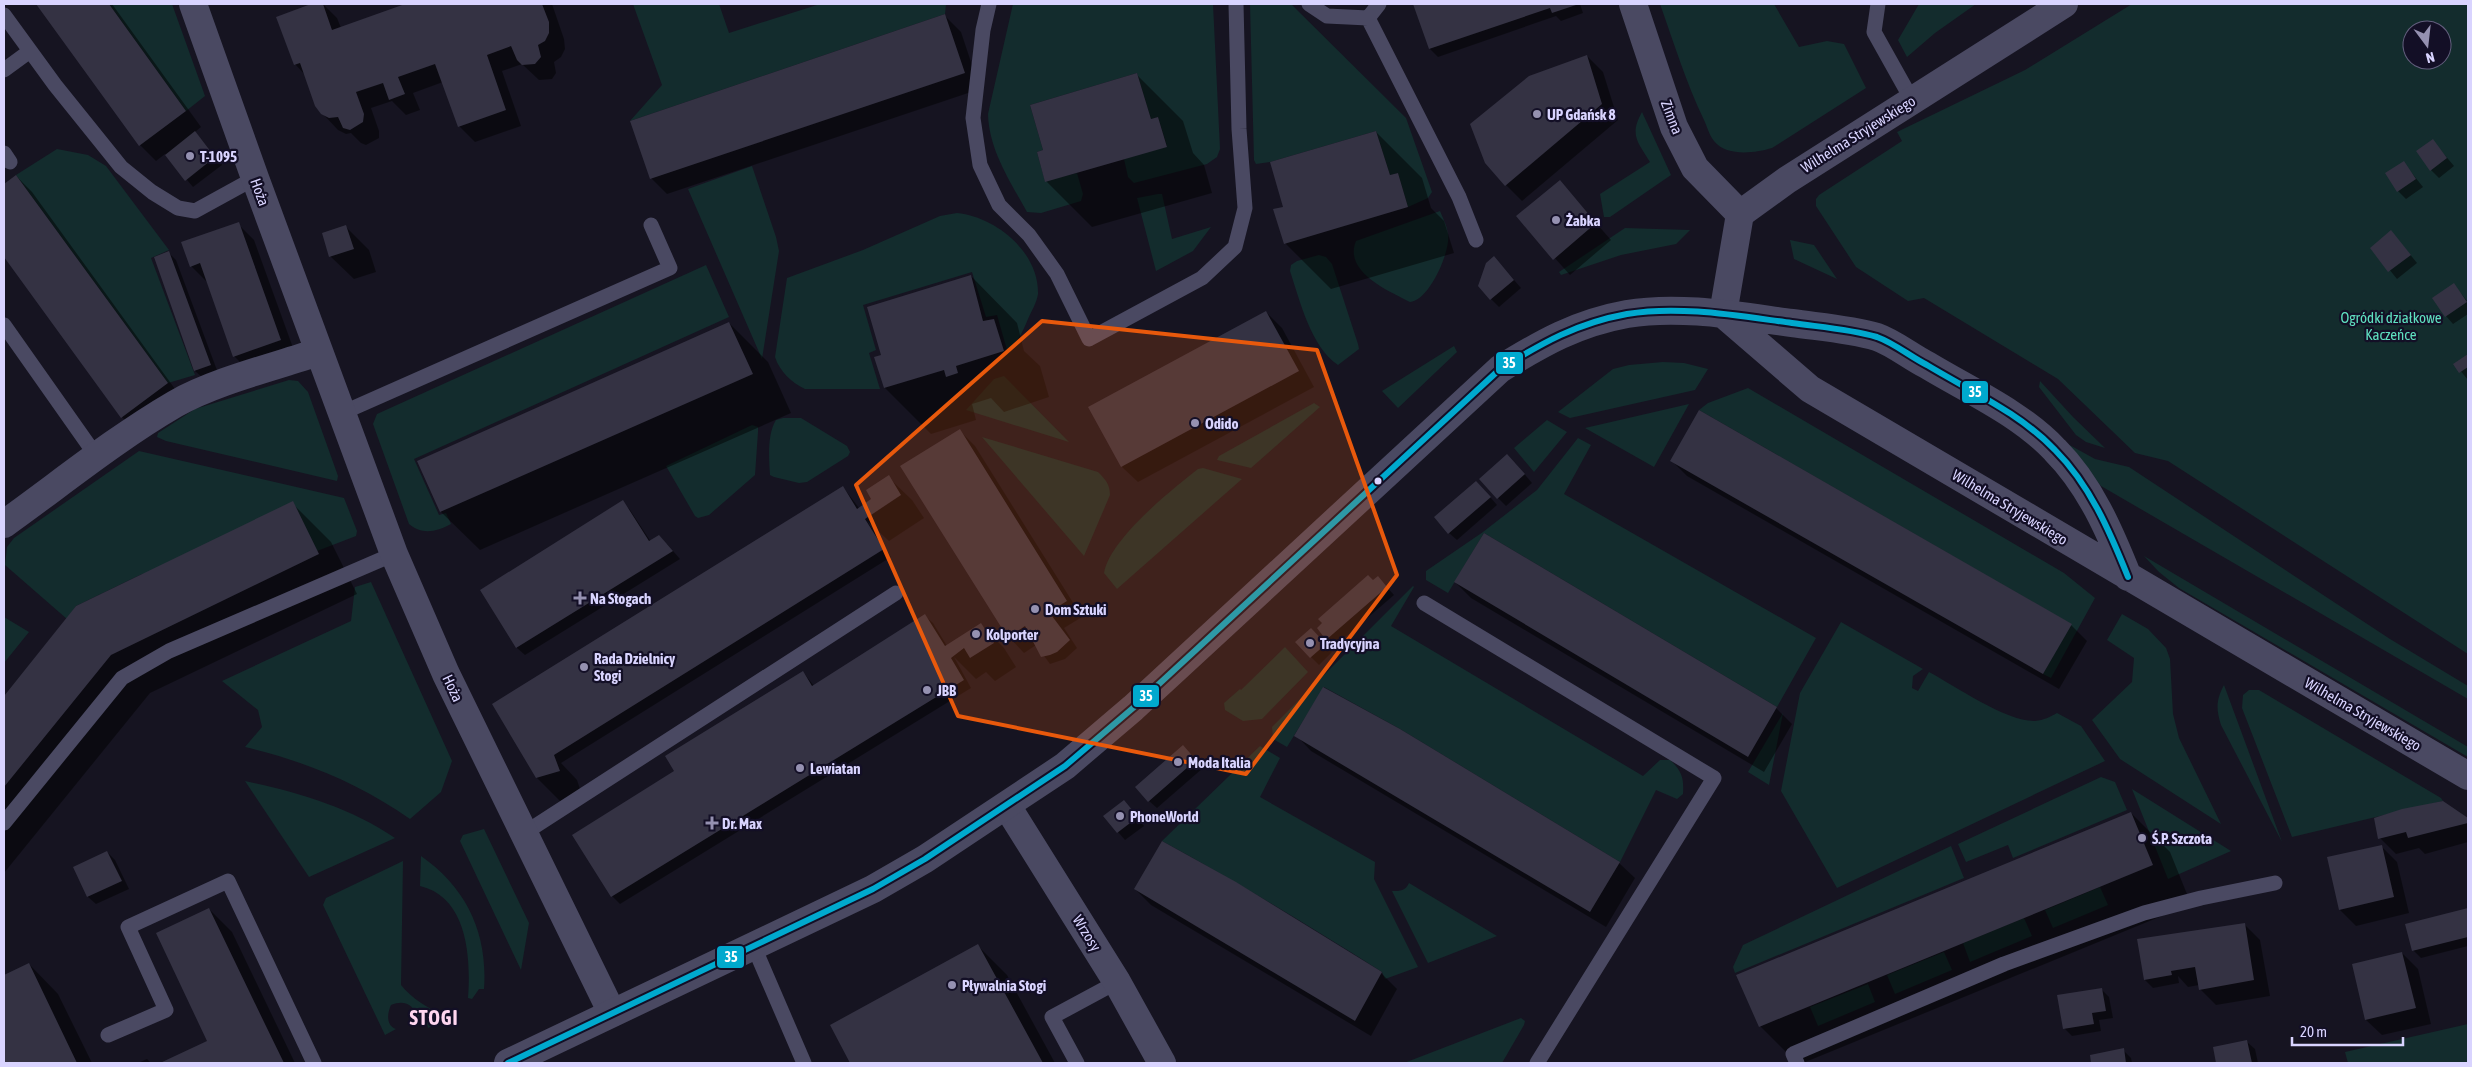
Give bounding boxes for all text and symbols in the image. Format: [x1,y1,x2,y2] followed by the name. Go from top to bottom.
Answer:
[2402,20,2452,70] north arrow
[2424,49,2436,66] text: N
[1798,92,1918,176] street label: Wilhelma Stryjewskiego
[1658,97,1686,137] street label: Zimna
[1547,106,1616,123] place label: UP Gdańsk 8
[1531,108,1543,120] marker: UP Gdańsk 8
[200,148,237,165] place label: T-1095
[184,150,196,162] marker: T-1095
[247,176,273,208] street label: Hoża
[1566,212,1600,229] place label: Żabka
[1550,214,1562,226] marker: Żabka
[2340,309,2442,343] park label: Ogródki działkowe Kaczeńce
[1495,351,1524,375] line badge: 35
[1502,355,1516,371] text: 35
[1961,380,1989,404] line badge: 35
[1968,384,1982,400] text: 35
[1205,415,1238,432] place label: Odido
[1189,417,1201,429] marker: Odido
[1949,466,2071,548] street label: Wilhelma Stryjewskiego
[1373,476,1383,486] unlabelled marker
[590,590,651,607] place label: Na Stogach
[574,592,586,604] marker: Na Stogach
[1045,601,1107,618] place label: Dom Sztuki
[1029,603,1041,615] marker: Dom Sztuki
[986,626,1038,643] place label: Kolporter
[970,628,982,640] marker: Kolporter
[1320,635,1379,652] place label: Tradycyjna
[1304,637,1316,649] marker: Tradycyjna
[594,650,676,684] place label: Rada Dzielnicy Stogi
[578,661,590,673] marker: Rada Dzielnicy Stogi
[439,672,467,704] street label: Hoża
[2302,674,2424,754] street label: Wilhelma Stryjewskiego
[936,682,957,699] place label: JBB
[921,684,933,696] marker: JBB
[1132,684,1160,708] line badge: 35
[1139,688,1153,704] text: 35
[1188,754,1251,771] place label: Moda Italia
[1172,756,1184,768] marker: Moda Italia
[810,760,860,777] place label: Lewiatan
[794,762,806,774] marker: Lewiatan
[1130,808,1199,825] place label: PhoneWorld
[1114,810,1126,822] marker: PhoneWorld
[722,815,762,832] place label: Dr. Max
[706,817,718,829] marker: Dr. Max
[2152,830,2212,847] place label: Ś.P. Szczota
[2136,832,2148,844] marker: Ś.P. Szczota
[1069,912,1105,954] street label: Wrzosy
[716,945,745,969] line badge: 35
[724,949,738,965] text: 35
[962,977,1046,994] place label: Pływalnia Stogi
[946,979,958,991] marker: Pływalnia Stogi
[409,1006,459,1029] district label: STOGI
[2292,1014,2403,1046] scale bar
[2300,1023,2327,1040] text: 20 m

